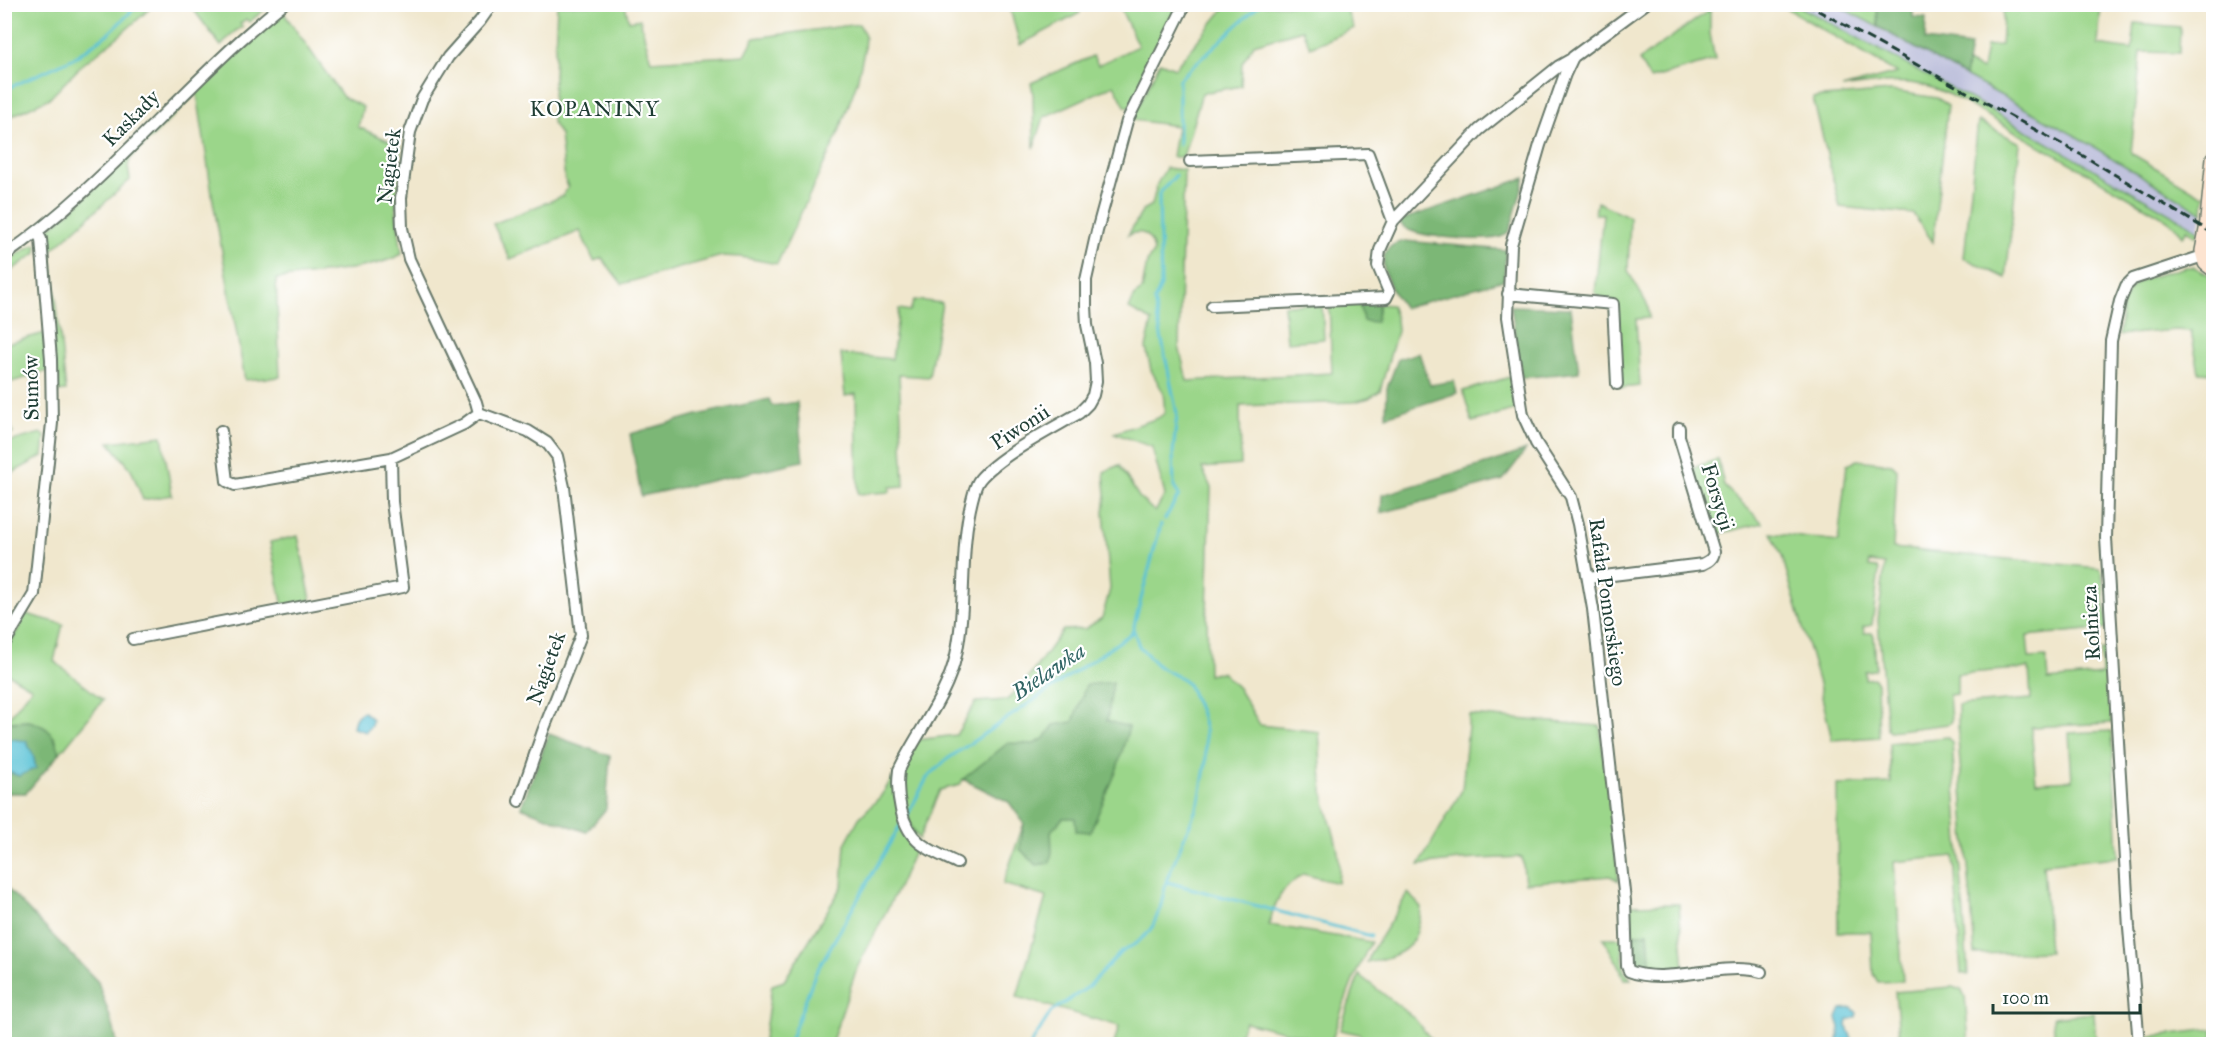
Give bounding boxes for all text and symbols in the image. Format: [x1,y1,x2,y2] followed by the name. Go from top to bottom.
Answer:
[97,83,166,152] street label: Kaskady
[529,95,661,122] district label: KOPANINY
[371,126,407,205] street label: Nagietek
[17,355,45,421] street label: Sumów
[986,398,1054,456] street label: Piwonii
[1695,460,1741,534] street label: Forsycji
[1583,516,1633,688] street label: Rafała Pomorskiego
[2076,585,2106,661] street label: Rolnicza
[521,627,571,708] street label: Nagietek
[1006,637,1090,706] water label: Bielawka
[1993,977,2140,1015] scale bar
[2002,987,2049,1009] text: 100 m

